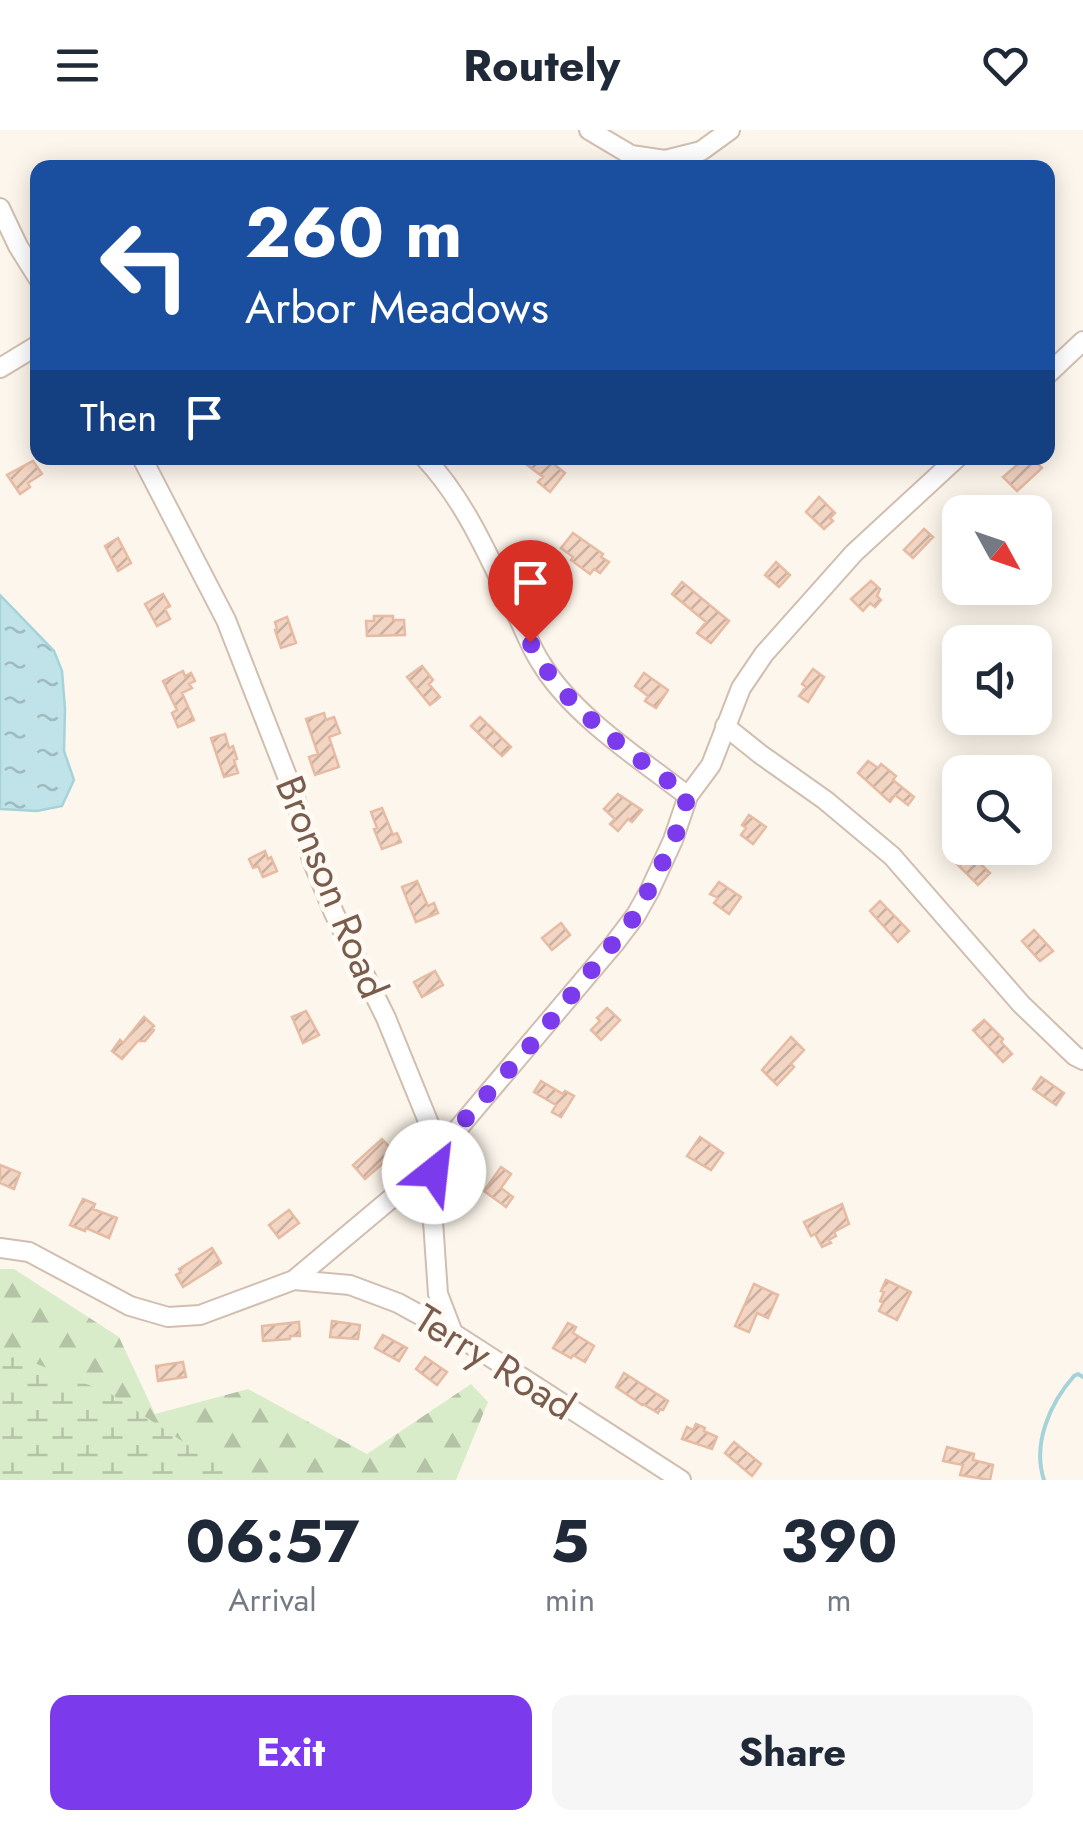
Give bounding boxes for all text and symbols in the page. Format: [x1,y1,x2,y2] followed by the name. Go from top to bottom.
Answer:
[463,33,620,98] text: Routely
[50,38,105,93] icon: menu
[978,38,1033,93] icon: heart
[245,182,463,283] text: 260 m
[80,200,210,330] icon: left
[245,275,549,340] text: Arbor Meadows
[80,390,157,445] text: Then
[177,390,232,445] icon: arrive
[942,495,1052,605] north arrow
[942,495,1052,865] map controls
[488,540,573,643] pin
[503,555,558,610] icon: arrive
[942,625,1052,735] button: sound
[942,755,1052,865] button: search
[261,767,403,1007] street label: Bronson Road
[382,1120,486,1224] position arrow
[403,1290,587,1434] street label: Terry Road
[185,1498,359,1585] text: 06:57
[551,1498,589,1585] text: 5
[780,1498,898,1585] text: 390
[228,1577,317,1623] text: Arrival
[545,1577,595,1623] text: min
[827,1577,851,1623] text: m
[50,1695,532,1810] button: Exit
[552,1695,1033,1810] button: Share

